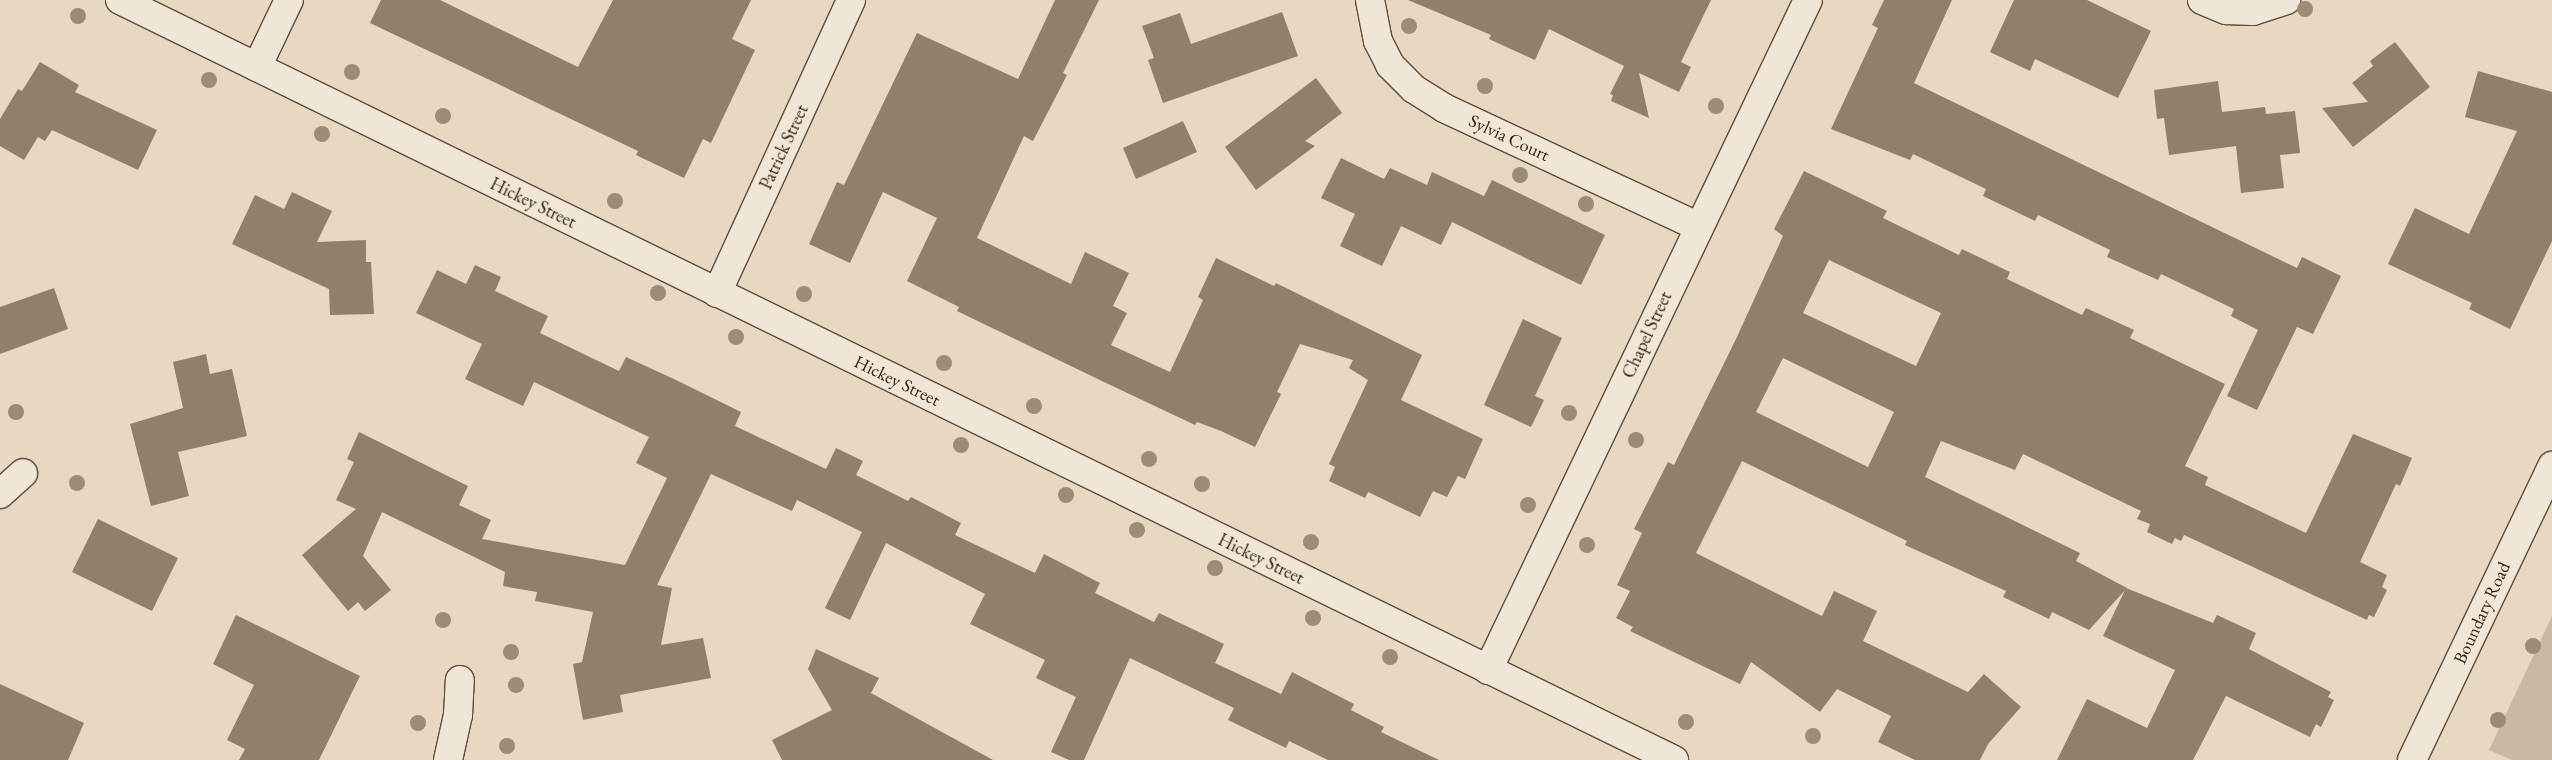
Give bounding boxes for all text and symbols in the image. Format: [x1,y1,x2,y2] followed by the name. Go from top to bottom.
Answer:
[755,101,813,193] street label: Patrick Street
[1465,110,1553,166] street label: Sylvia Court
[487,173,579,233] street label: Hickey Street
[1618,288,1676,382] street label: Chapel Street
[851,351,943,411] street label: Hickey Street
[1215,529,1307,589] street label: Hickey Street
[2449,559,2515,667] street label: Boundary Road

